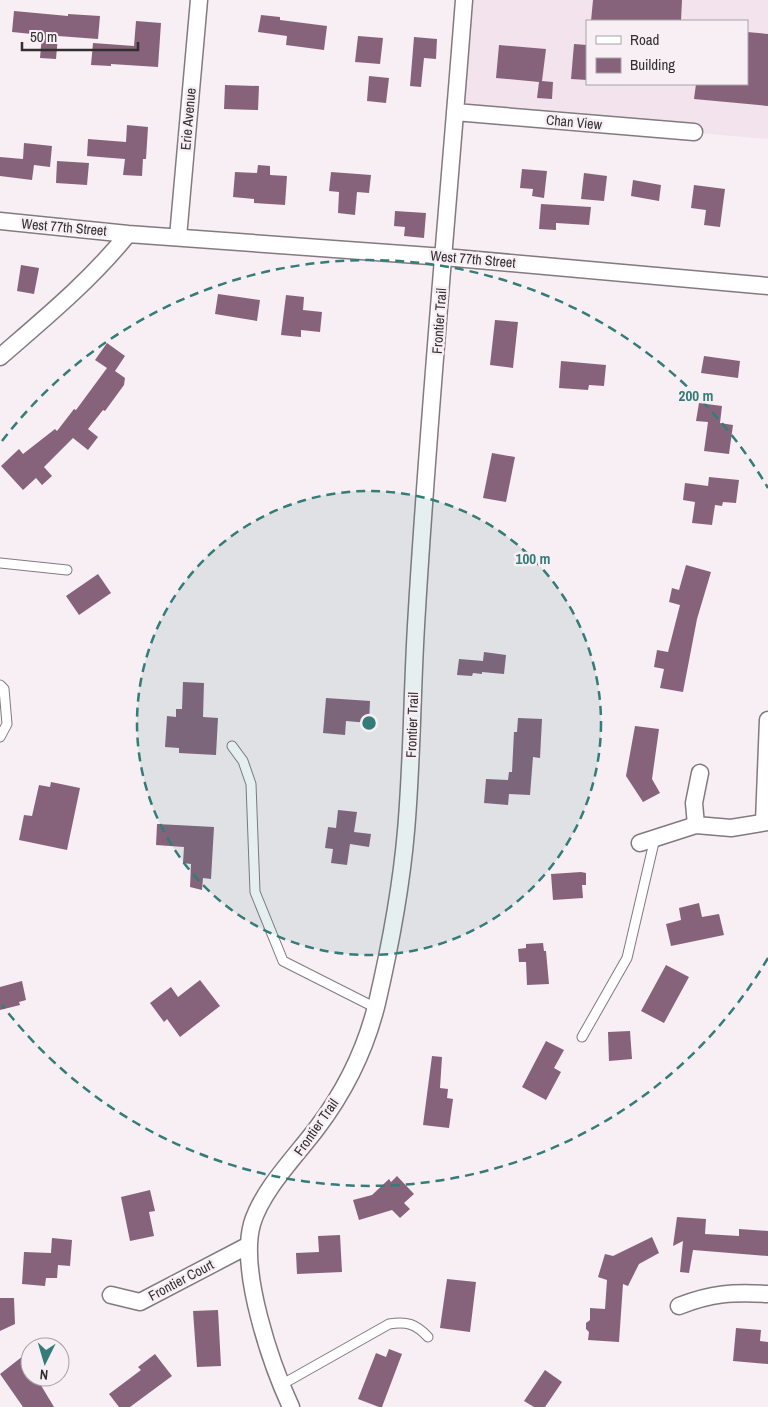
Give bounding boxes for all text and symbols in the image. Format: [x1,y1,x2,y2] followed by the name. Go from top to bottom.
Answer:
[22,20,139,52] scale bar
[586,20,748,85] legend
[30,26,57,47] text: 50 m
[630,29,659,50] text: Road
[630,54,675,75] text: Building
[176,87,200,151] street label: Erie Avenue
[545,111,603,133] street label: Chan View
[21,214,107,240] street label: West 77th Street
[430,246,516,272] street label: West 77th Street
[428,288,450,354] street label: Frontier Trail
[679,385,713,406] text: 200 m
[516,548,550,569] text: 100 m
[402,692,422,758] street label: Frontier Trail
[360,714,378,732] centre of rings
[290,1095,342,1159] street label: Frontier Trail
[145,1255,217,1305] street label: Frontier Court
[20,1337,70,1387] north arrow
[39,1366,49,1384] text: N

